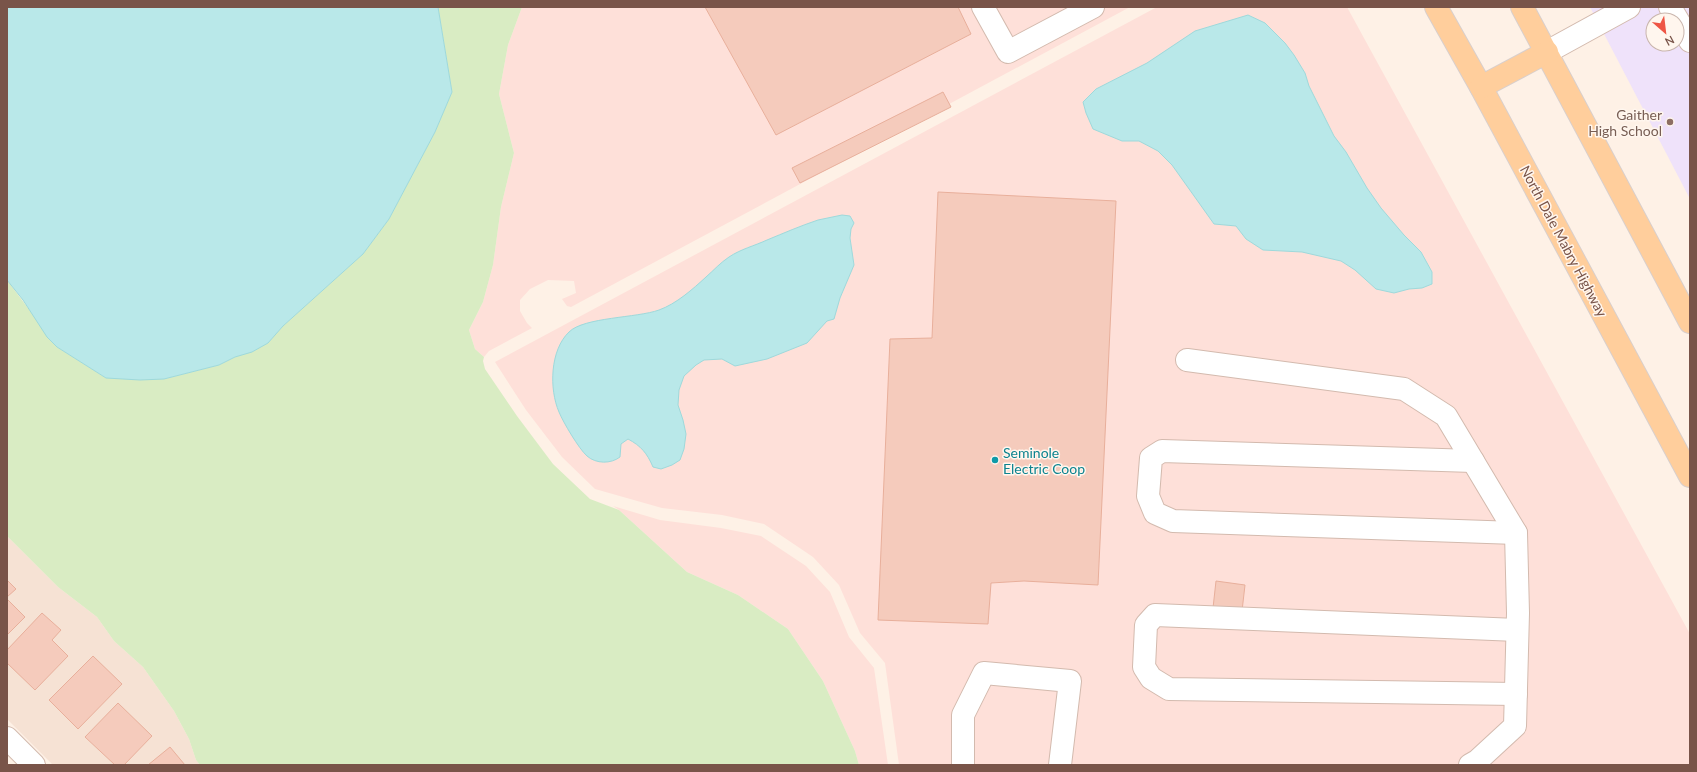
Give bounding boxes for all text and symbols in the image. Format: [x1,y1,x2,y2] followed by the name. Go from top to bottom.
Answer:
[1645,12,1685,52] north arrow
[1663,34,1677,49] text: N
[1588,106,1662,139] place label: Gaither High School
[1665,117,1675,127] marker: Gaither High School
[1517,163,1611,320] street label: North Dale Mabry Highway
[1003,444,1085,477] place label: Seminole Electric Coop
[990,455,1000,465] marker: Seminole Electric Coop

